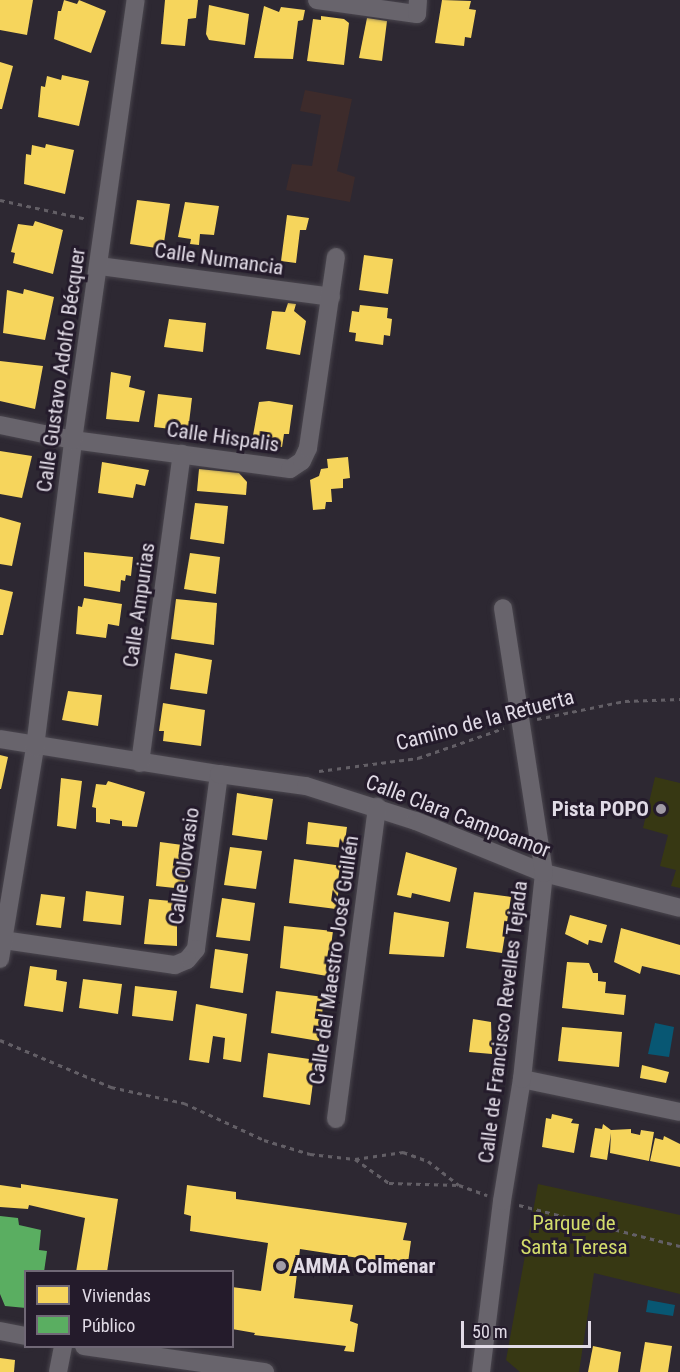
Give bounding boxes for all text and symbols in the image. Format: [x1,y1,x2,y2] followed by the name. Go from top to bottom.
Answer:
[153,237,285,281] street label: Calle Numancia
[31,246,91,494] street label: Calle Gustavo Adolfo Bécquer
[165,417,281,457] street label: Calle Hispalis
[118,541,160,669] street label: Calle Ampurias
[393,684,577,756] street label: Camino de la Retuerta
[362,769,554,863] street label: Calle Clara Campoamor
[552,796,649,822] place label: Pista POPO
[654,802,668,816] marker: Pista POPO
[163,806,205,926] street label: Calle Olovasio
[304,834,364,1086] street label: Calle del Maestro José Guillén
[473,879,533,1165] street label: Calle de Francisco Revelles Tejada
[520,1210,628,1260] park label: Parque de Santa Teresa
[293,1253,435,1279] place label: AMMA Colmenar
[274,1259,288,1273] marker: AMMA Colmenar
[24,1270,234,1348] legend
[82,1285,151,1306] text: Viviendas
[464,1309,594,1347] scale bar
[82,1315,135,1336] text: Público
[472,1321,507,1342] text: 50 m

